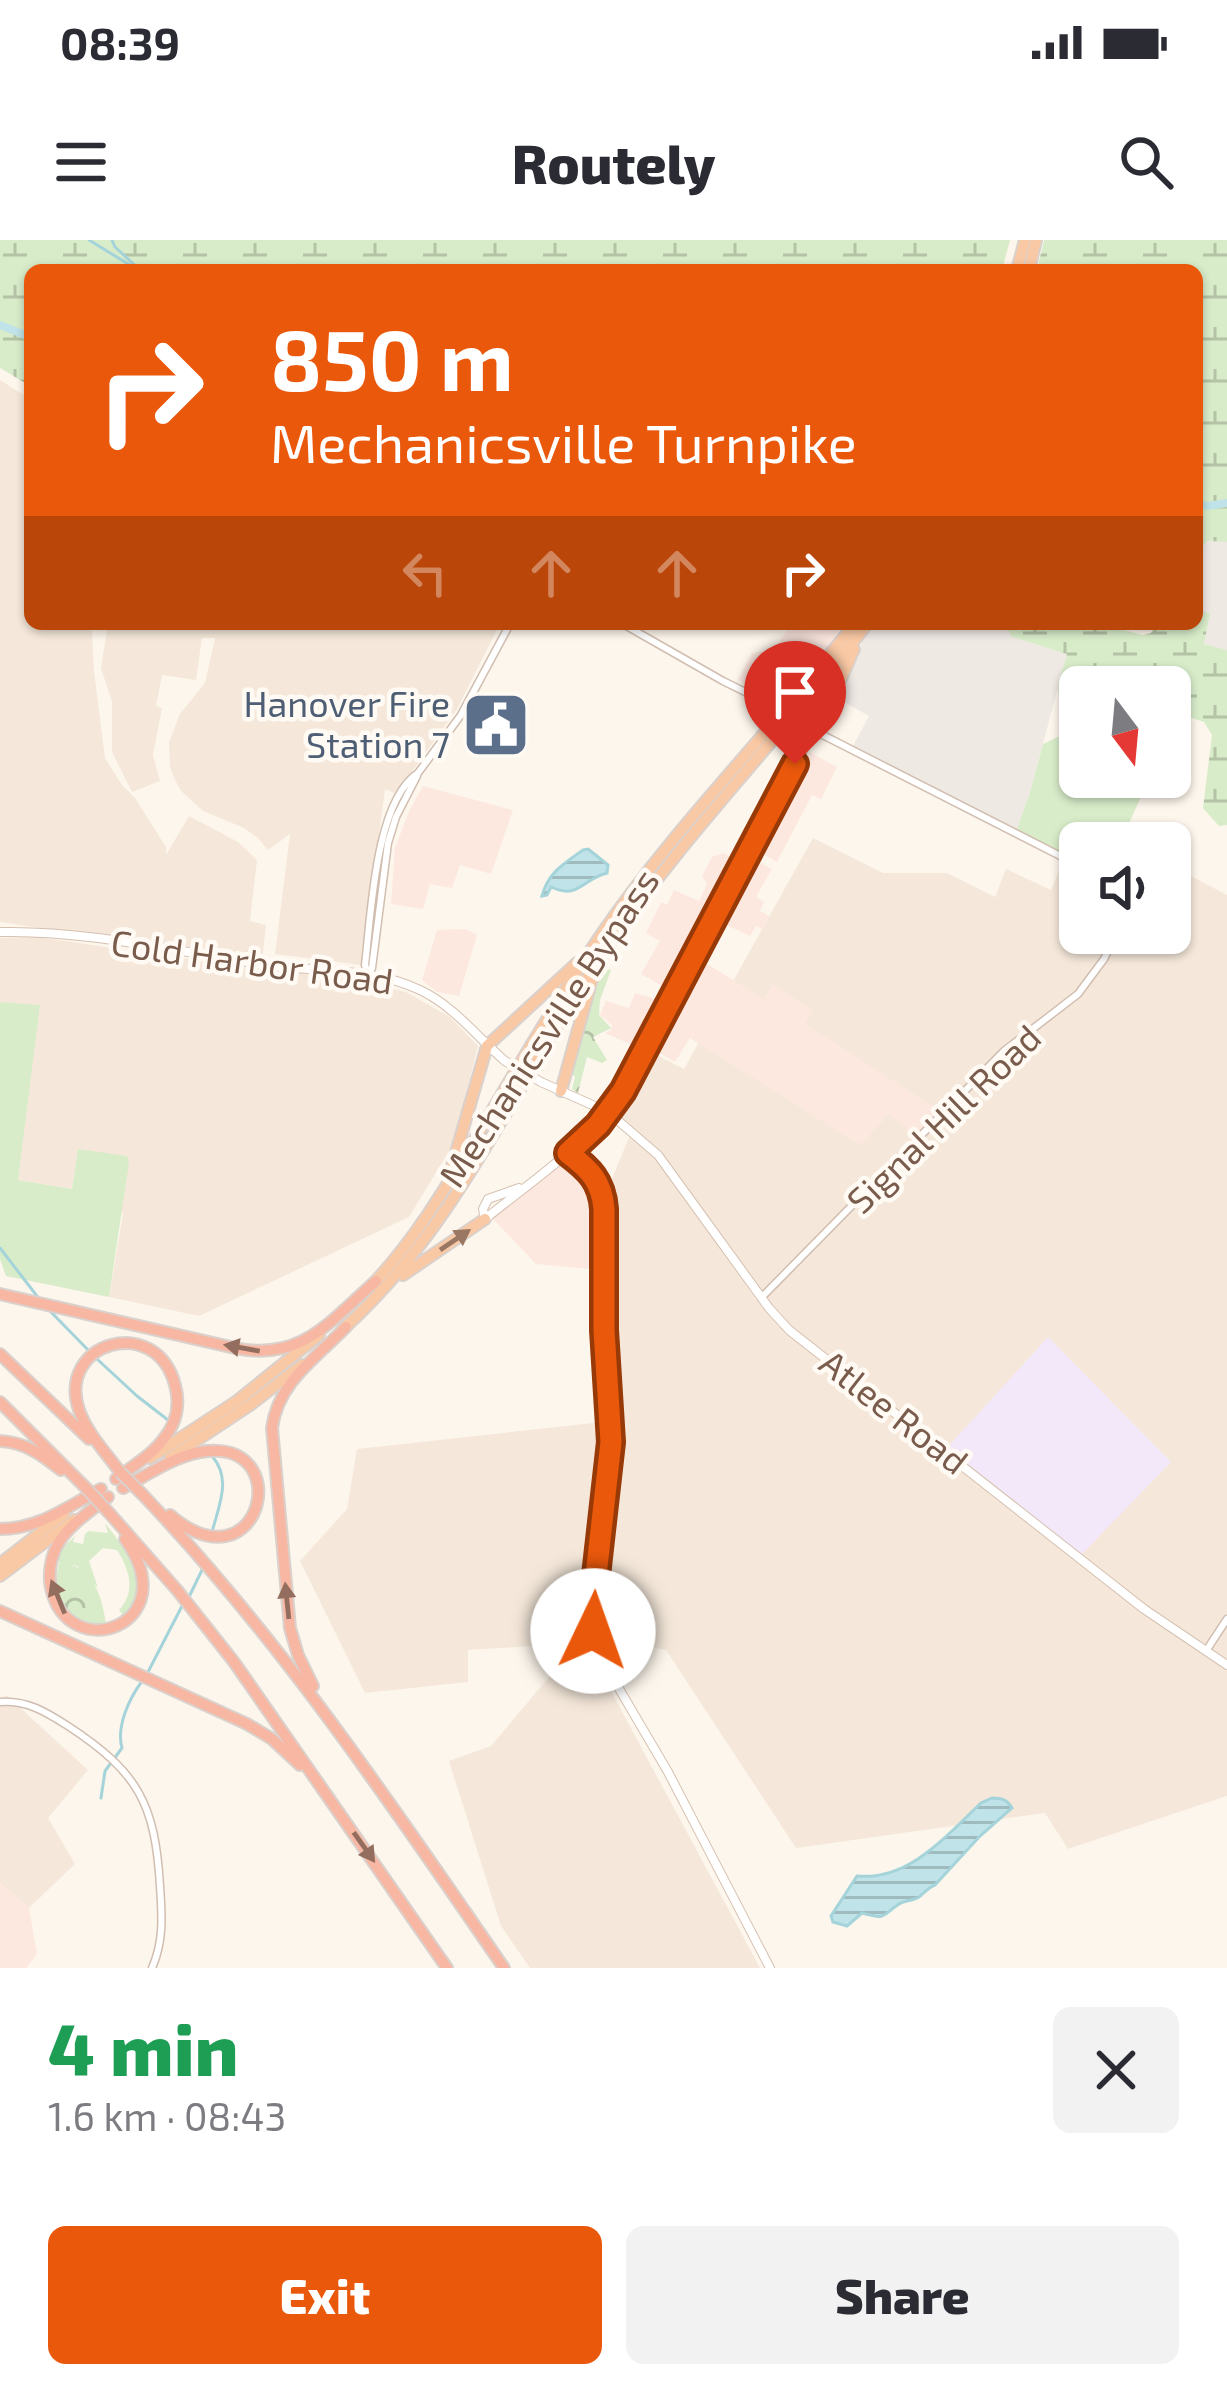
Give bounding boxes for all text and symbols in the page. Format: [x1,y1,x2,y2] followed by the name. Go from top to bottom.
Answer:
[60,15,180,69] text: 08:39
[48,129,114,195] icon: menu
[1113,129,1179,195] icon: search
[512,130,715,195] text: Routely
[270,307,514,408] text: 850 m
[72,312,228,468] icon: right
[270,409,857,474] text: Mechanicsville Turnpike
[392,540,458,606] icon: left
[518,540,584,606] icon: ahead
[644,540,710,606] icon: ahead
[770,540,836,606] icon: right
[744,641,846,764] pin
[762,659,828,725] icon: arrive
[1059,666,1191,798] north arrow
[1059,666,1191,954] map controls
[244,681,450,765] place label: Hanover Fire Station 7
[461,690,531,760] public building icon: Hanover Fire Station 7
[1059,822,1191,954] button: sound
[429,860,667,1194] street label: Mechanicsville Bypass
[109,919,396,1002] street label: Cold Harbor Road
[837,1015,1049,1221] street label: Signal Hill Road
[439,1229,472,1252] one-way arrow
[222,1339,260,1357] one-way arrow
[812,1340,978,1482] street label: Atlee Road
[530,1568,656,1694] position arrow
[48,1579,67,1615] one-way arrow
[277,1582,296,1619] one-way arrow
[352,1831,375,1864] one-way arrow
[48,2004,239,2090] text: 4 min
[1053,2007,1179,2133] button: close
[48,2092,286,2139] text: 1.6 km · 08:43
[48,2226,602,2364] button: Exit
[626,2226,1179,2364] button: Share

